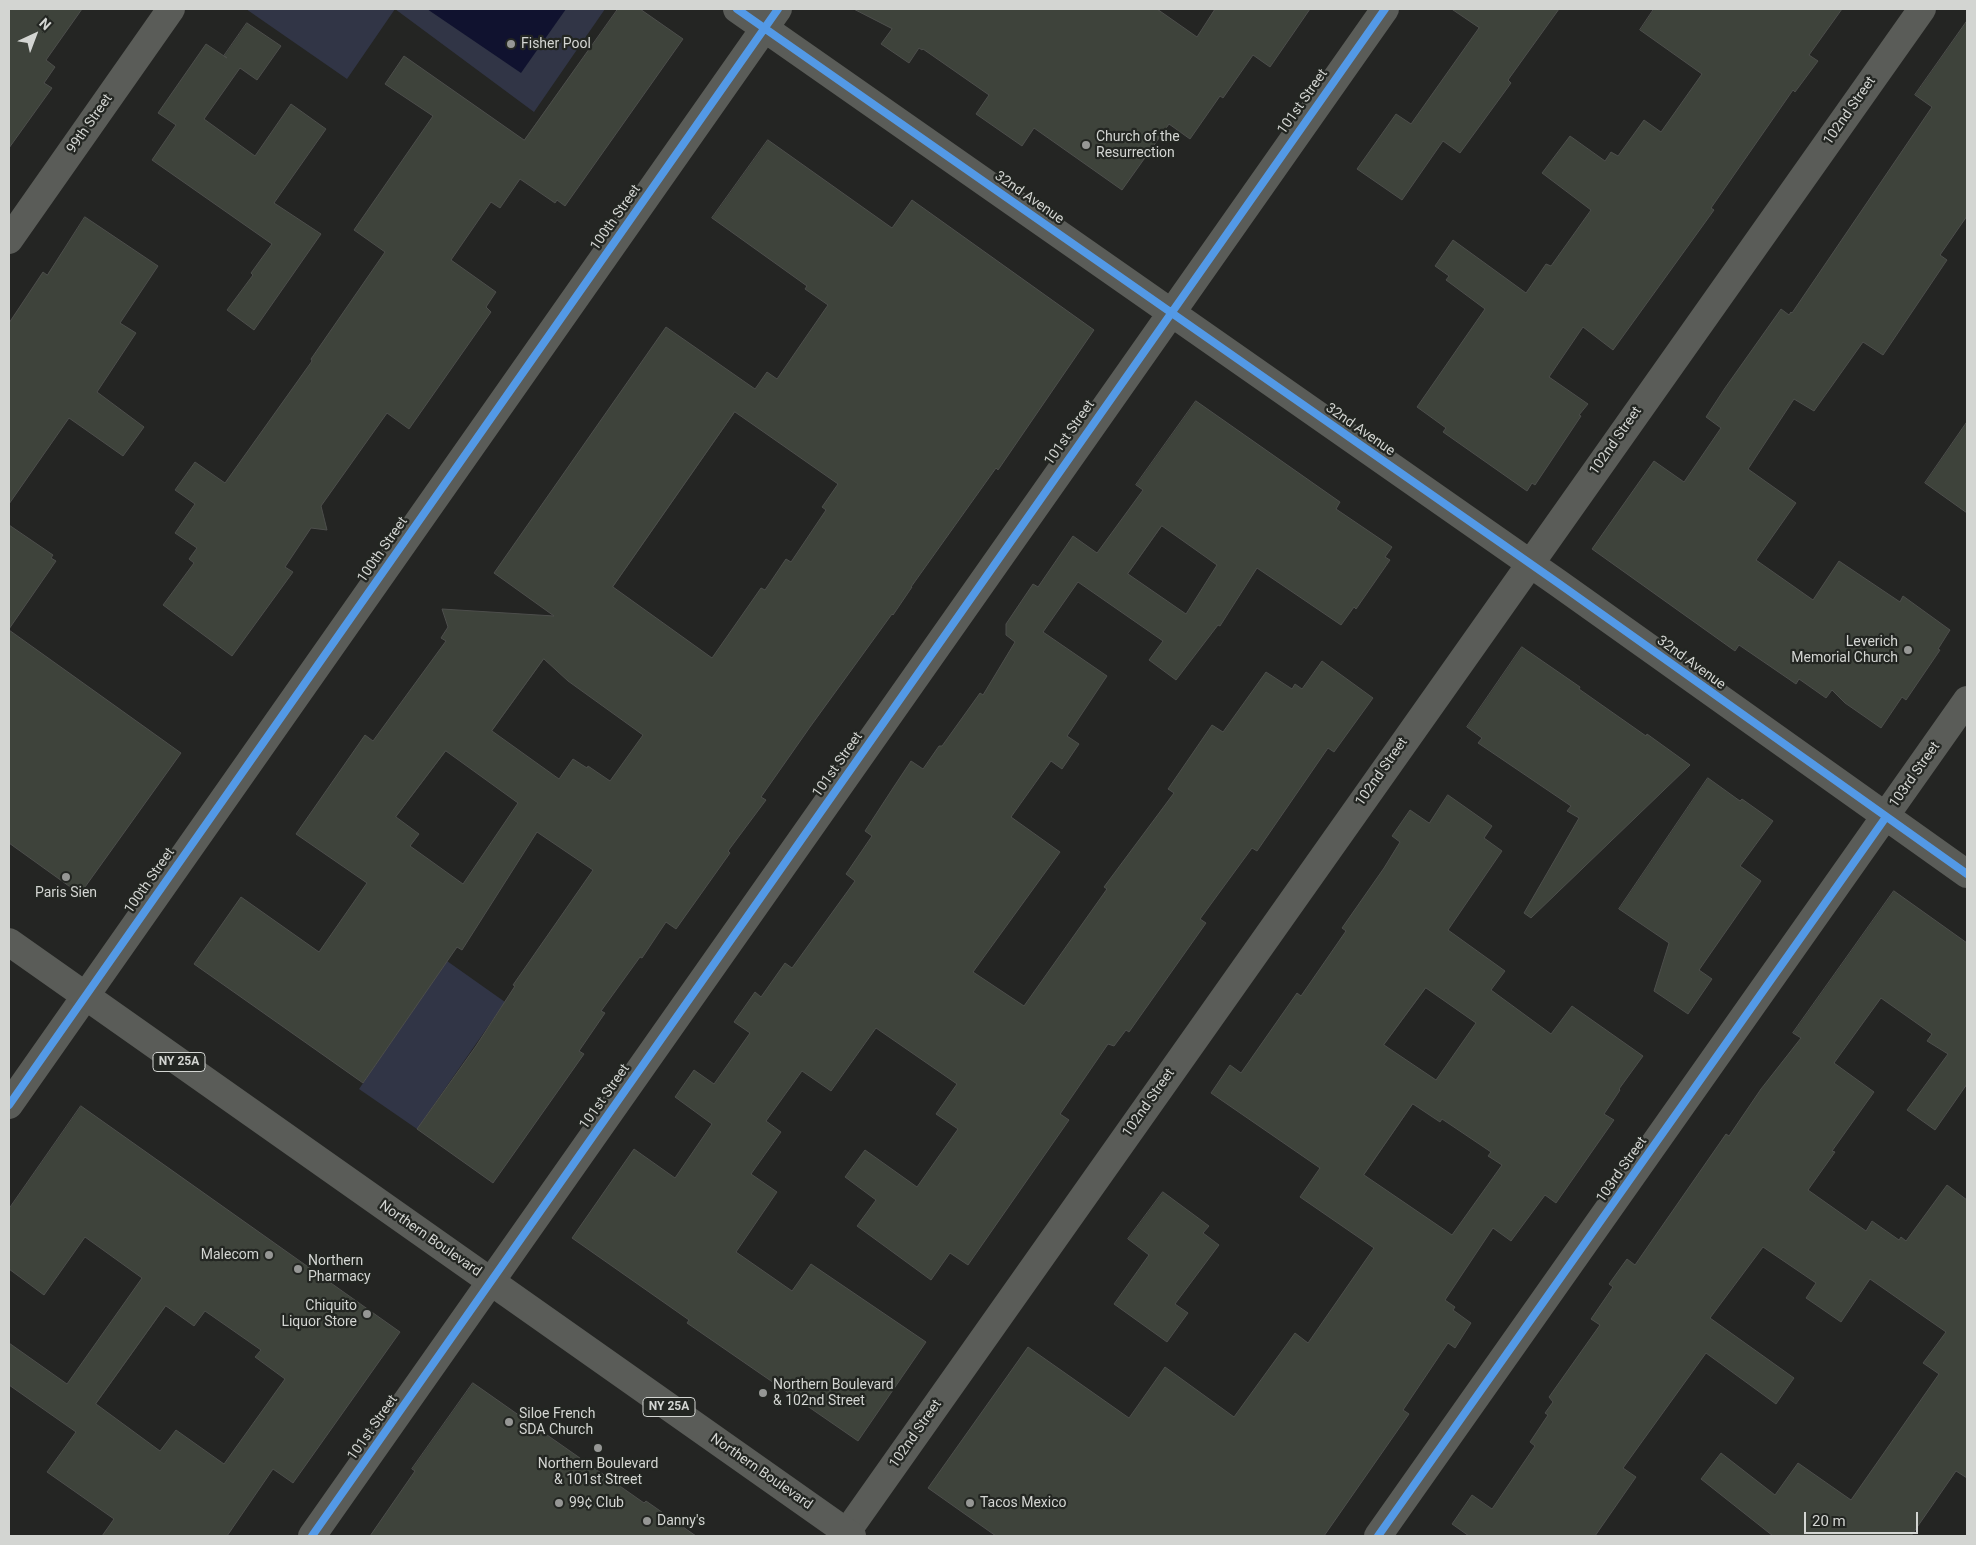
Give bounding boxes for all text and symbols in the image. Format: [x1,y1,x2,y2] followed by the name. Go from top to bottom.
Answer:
[10,10,60,60] north arrow
[36,15,54,33] text: N
[521,36,591,52] place label: Fisher Pool
[505,38,517,50] marker: Fisher Pool
[1274,66,1332,138] street label: 101st Street
[1820,74,1880,148] street label: 102nd Street
[63,91,117,157] street label: 99th Street
[1096,129,1180,162] place label: Church of the Resurrection
[1080,139,1092,151] marker: Church of the Resurrection
[991,168,1067,228] street label: 32nd Avenue
[587,182,645,254] street label: 100th Street
[1041,397,1099,469] street label: 101st Street
[1322,400,1398,460] street label: 32nd Avenue
[1586,404,1646,478] street label: 102nd Street
[354,514,412,586] street label: 100th Street
[1653,633,1729,693] street label: 32nd Avenue
[1791,634,1898,666] place label: Leverich Memorial Church
[1902,644,1914,656] marker: Leverich Memorial Church
[809,729,867,801] street label: 101st Street
[1352,735,1412,809] street label: 102nd Street
[1886,739,1944,811] street label: 103rd Street
[121,845,179,917] street label: 100th Street
[60,871,72,883] marker: Paris Sien
[35,885,97,901] place label: Paris Sien
[153,1052,205,1072] road number: NY 25A
[576,1061,634,1133] street label: 101st Street
[1119,1066,1179,1140] street label: 102nd Street
[1593,1134,1651,1206] street label: 103rd Street
[376,1198,484,1280] street label: Northern Boulevard
[201,1247,259,1263] place label: Malecom
[263,1249,275,1261] marker: Malecom
[308,1253,371,1285] place label: Northern Pharmacy
[292,1263,304,1275] marker: Northern Pharmacy
[281,1298,357,1330] place label: Chiquito Liquor Store
[361,1308,373,1320] marker: Chiquito Liquor Store
[773,1377,894,1410] place label: Northern Boulevard & 102nd Street
[757,1387,769,1399] marker: Northern Boulevard & 102nd Street
[344,1392,402,1464] street label: 101st Street
[886,1397,946,1471] street label: 102nd Street
[643,1398,695,1416] road number: NY 25A
[519,1406,595,1438] place label: Siloe French SDA Church
[503,1416,515,1428] marker: Siloe French SDA Church
[707,1431,815,1513] street label: Northern Boulevard
[592,1442,604,1454] marker: Northern Boulevard & 101st Street
[538,1456,658,1488] place label: Northern Boulevard & 101st Street
[569,1495,624,1511] place label: 99¢ Club
[980,1495,1067,1511] place label: Tacos Mexico
[553,1497,565,1509] marker: 99¢ Club
[964,1497,976,1509] marker: Tacos Mexico
[1806,1502,1920,1534] scale bar
[1812,1512,1846,1530] text: 20 m
[657,1513,705,1529] place label: Danny's
[641,1515,653,1527] marker: Danny's

